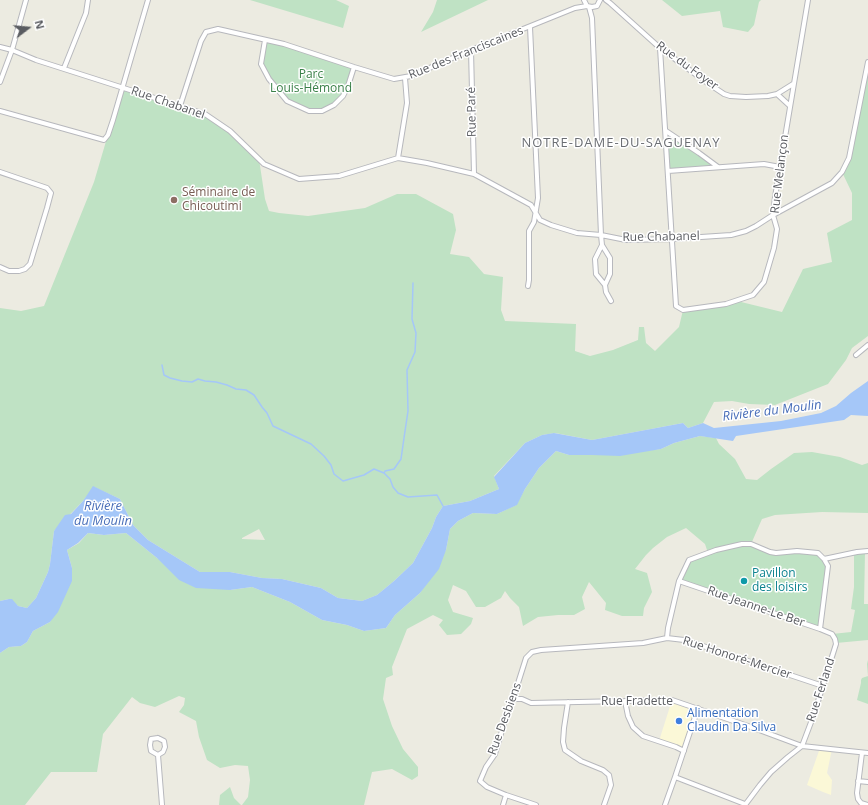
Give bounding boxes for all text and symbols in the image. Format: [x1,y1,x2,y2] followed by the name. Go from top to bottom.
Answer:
[8,8,48,48] north arrow
[32,18,48,31] text: N
[407,23,525,83] street label: Rue des Franciscaines
[653,39,721,93] street label: Rue du Foyer
[270,68,352,96] park label: Parc Louis-Hémond
[129,84,207,122] street label: Rue Chabanel
[464,87,480,137] street label: Rue Paré
[768,134,792,214] street label: Rue Melançon
[521,135,721,151] district label: NOTRE-DAME-DU-SAGUENAY
[182,186,255,214] place label: Séminaire de Chicoutimi
[169,195,179,205] marker: Séminaire de Chicoutimi
[622,229,700,245] street label: Rue Chabanel
[722,397,822,425] water label: Rivière du Moulin
[74,498,132,529] water label: Rivière du Moulin
[752,567,808,595] place label: Pavillon des loisirs
[739,576,749,586] marker: Pavillon des loisirs
[705,584,807,630] street label: Rue Jeanne-Le Ber
[681,634,793,682] street label: Rue Honoré-Mercier
[804,656,838,724] street label: Rue Ferland
[485,681,525,757] street label: Rue Desbiens
[601,695,673,709] street label: Rue Fradette
[687,707,776,735] place label: Alimentation Claudin Da Silva
[674,716,684,726] marker: Alimentation Claudin Da Silva

